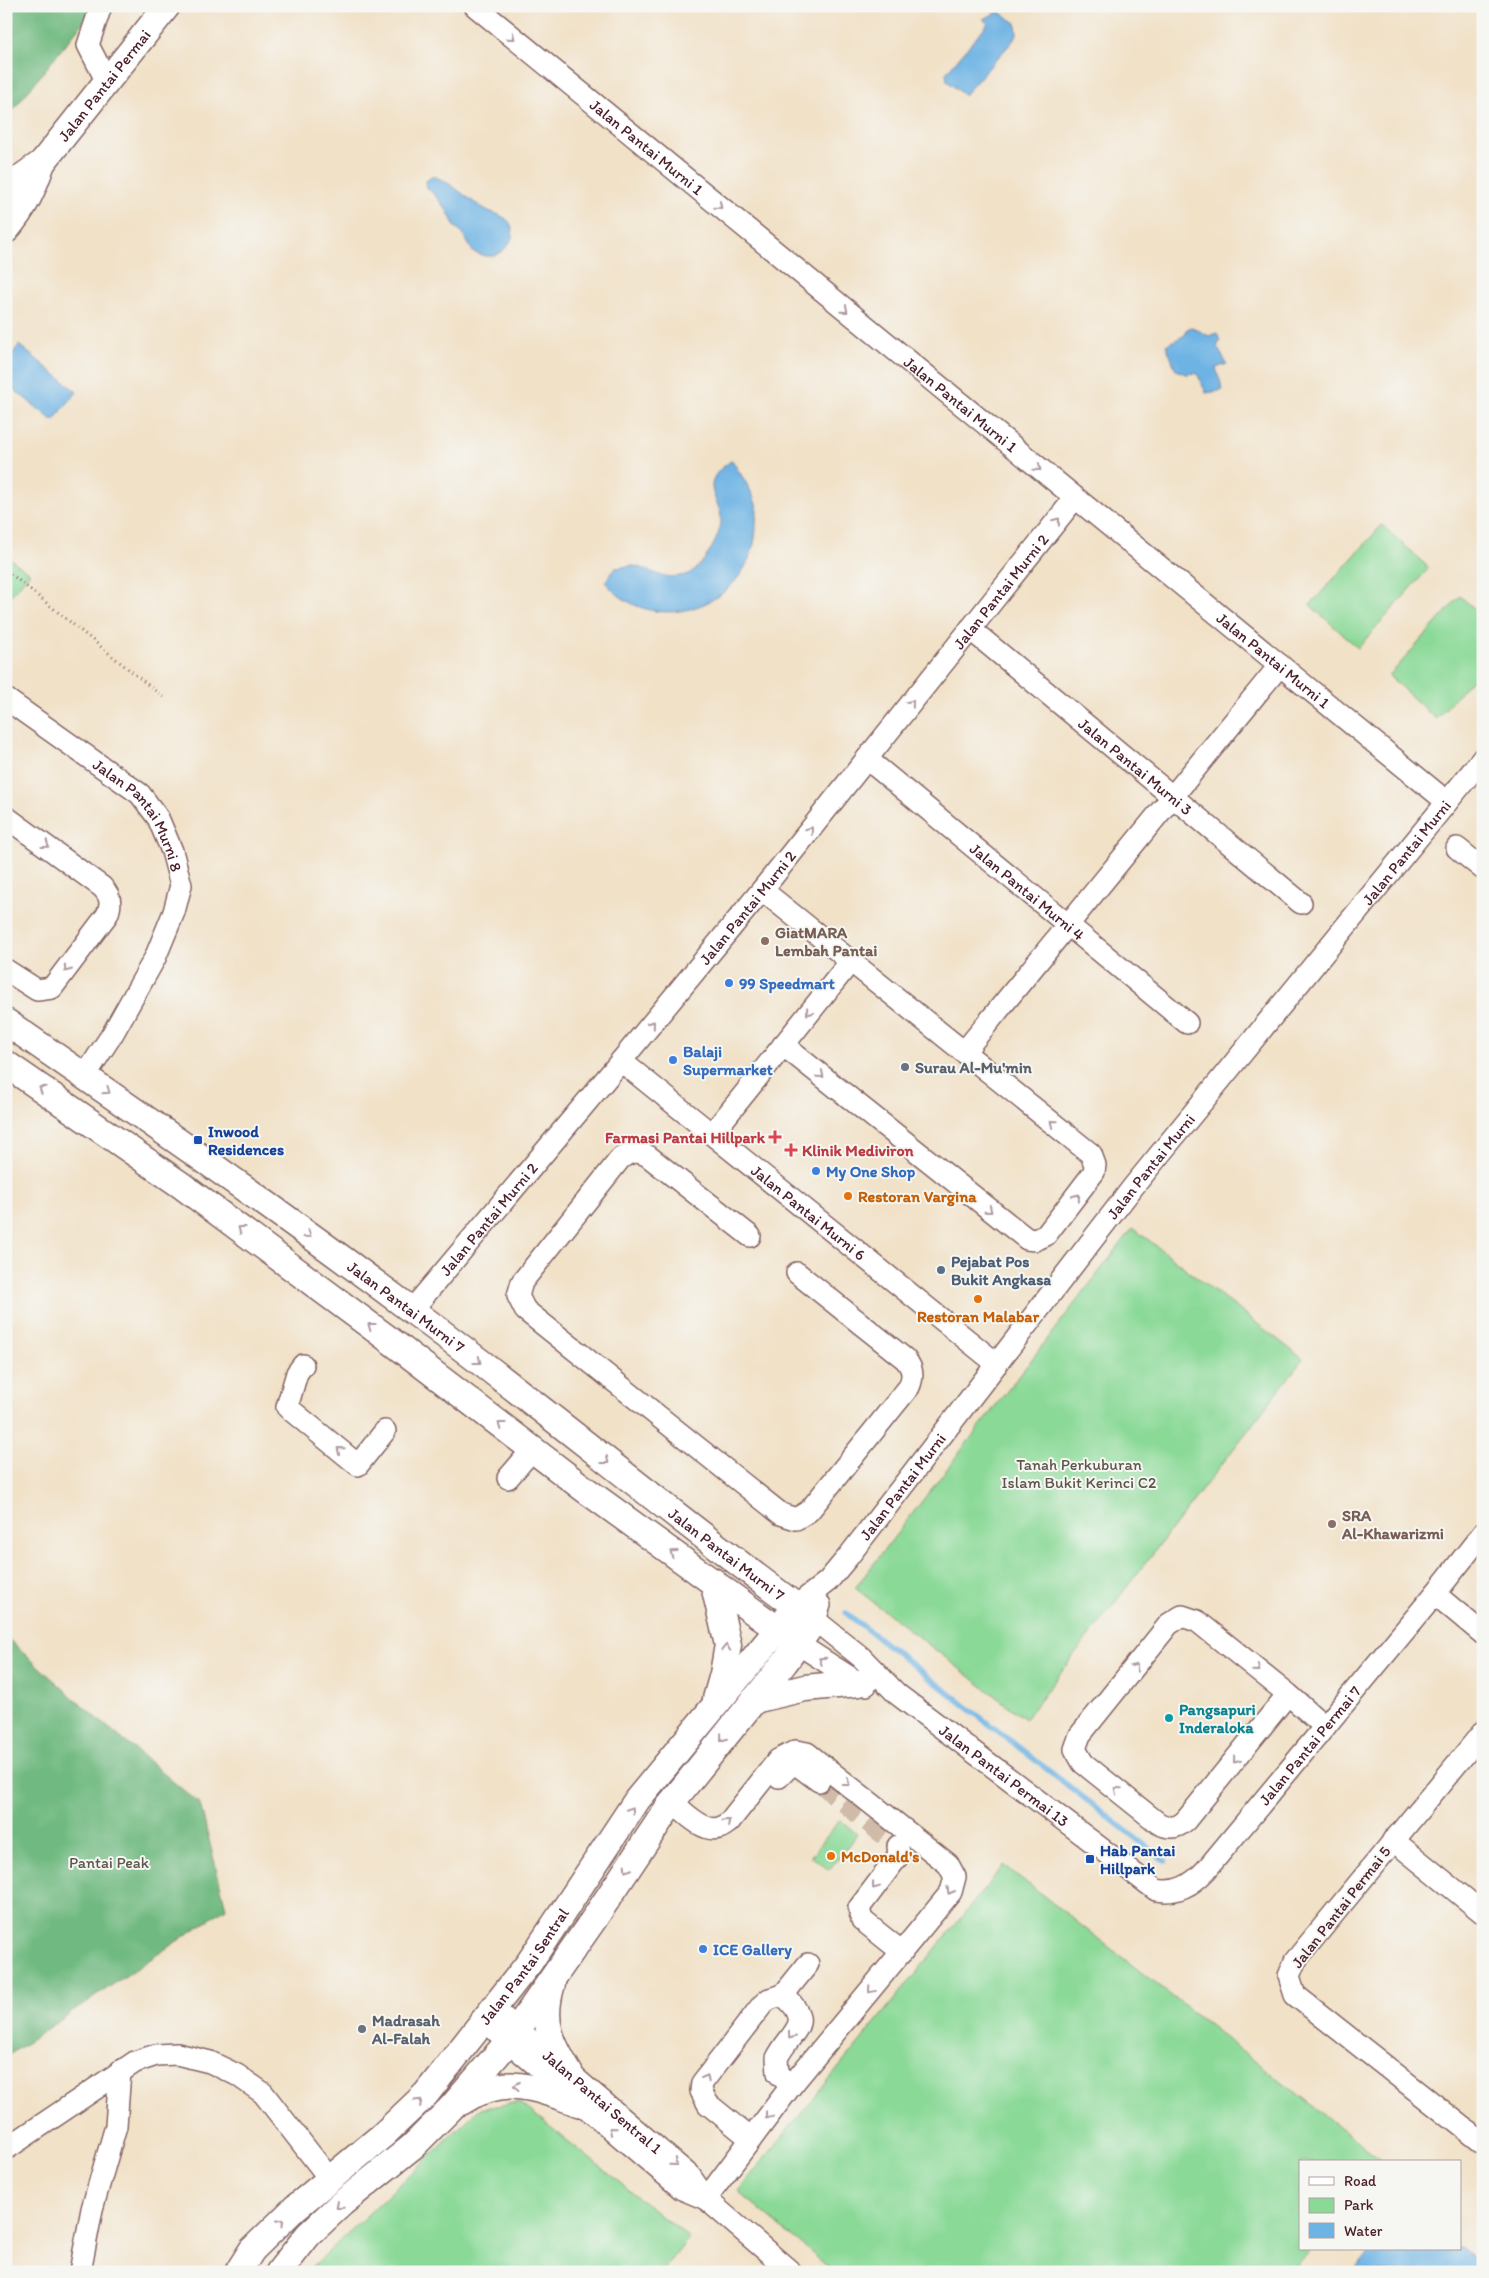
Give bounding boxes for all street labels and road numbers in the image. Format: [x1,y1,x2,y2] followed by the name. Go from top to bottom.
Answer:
[54,25,154,145] street label: Jalan Pantai Permai
[586,95,708,199] street label: Jalan Pantai Murni 1
[900,352,1022,456] street label: Jalan Pantai Murni 1
[949,530,1053,653] street label: Jalan Pantai Murni 2
[1213,608,1334,712] street label: Jalan Pantai Murni 1
[1075,713,1197,819] street label: Jalan Pantai Murni 3
[89,754,187,874] street label: Jalan Pantai Murni 8
[1358,796,1455,908] street label: Jalan Pantai Murni
[966,839,1089,944] street label: Jalan Pantai Murni 4
[695,846,800,968] street label: Jalan Pantai Murni 2
[1102,1110,1199,1223] street label: Jalan Pantai Murni
[436,1158,542,1279] street label: Jalan Pantai Murni 2
[747,1160,870,1264] street label: Jalan Pantai Murni 6
[344,1257,469,1356] street label: Jalan Pantai Murni 7
[855,1429,950,1544] street label: Jalan Pantai Murni
[665,1503,789,1604] street label: Jalan Pantai Murni 7
[1255,1682,1365,1809] street label: Jalan Pantai Permai 7
[936,1720,1073,1830] street label: Jalan Pantai Permai 13
[1287,1842,1395,1972] street label: Jalan Pantai Permai 5
[475,1904,573,2028] street label: Jalan Pantai Sentral
[539,2045,666,2158] street label: Jalan Pantai Sentral 1

